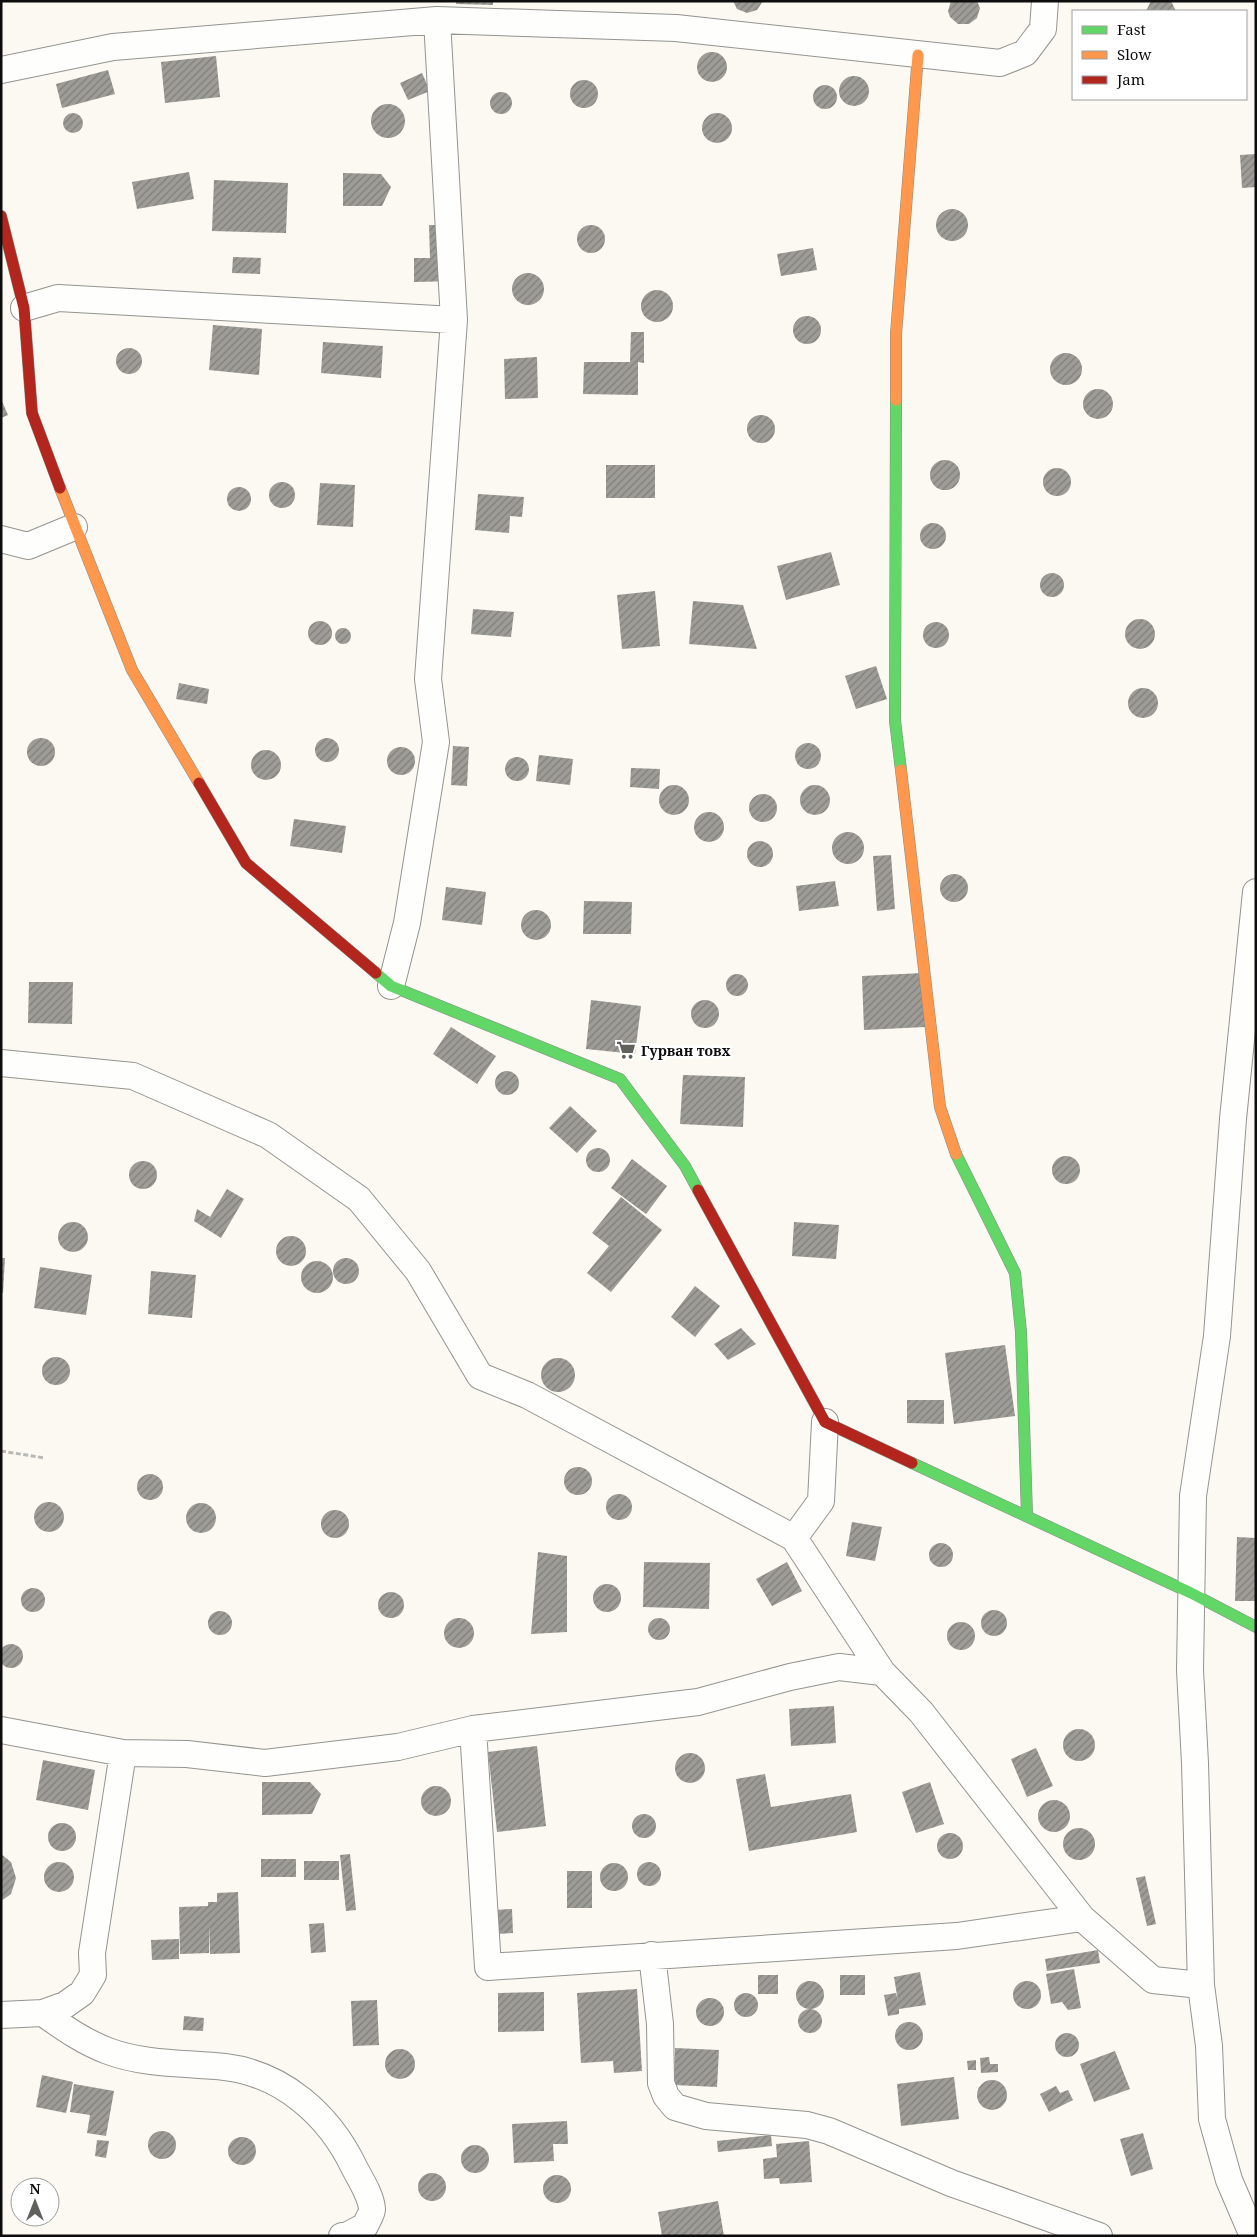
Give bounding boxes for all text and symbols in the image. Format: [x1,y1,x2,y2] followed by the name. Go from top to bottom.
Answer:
[1072,10,1247,100] legend
[1117,19,1146,39] text: Fast
[1117,44,1151,64] text: Slow
[1116,69,1145,89] text: Jam
[615,1039,637,1061] supermarket icon: Гурван товх
[641,1041,731,1060] place label: Гурван товх
[10,2177,60,2227] north arrow
[29,2179,41,2198] text: N

